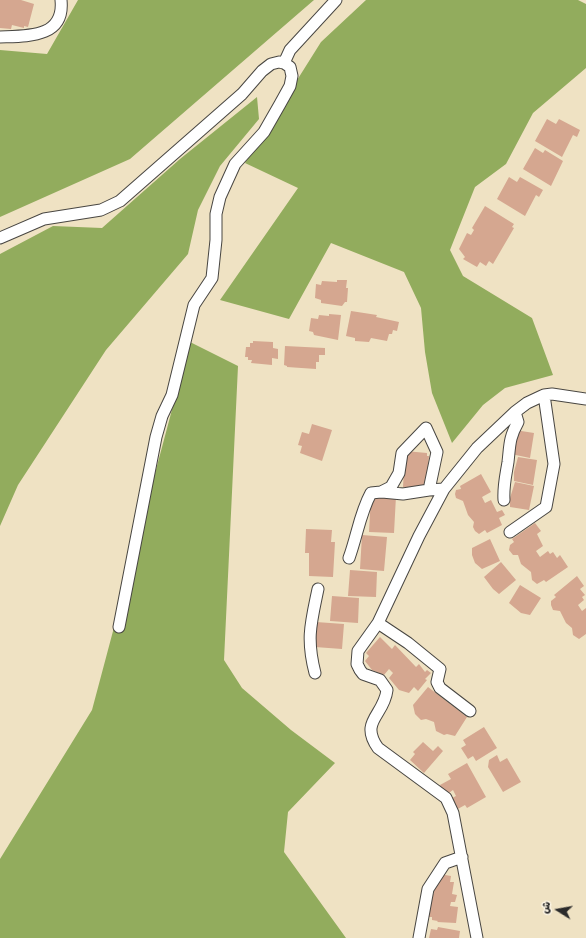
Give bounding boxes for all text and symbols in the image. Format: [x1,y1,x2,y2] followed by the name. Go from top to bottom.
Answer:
[538,890,578,930] north arrow
[537,900,554,915] text: ش

